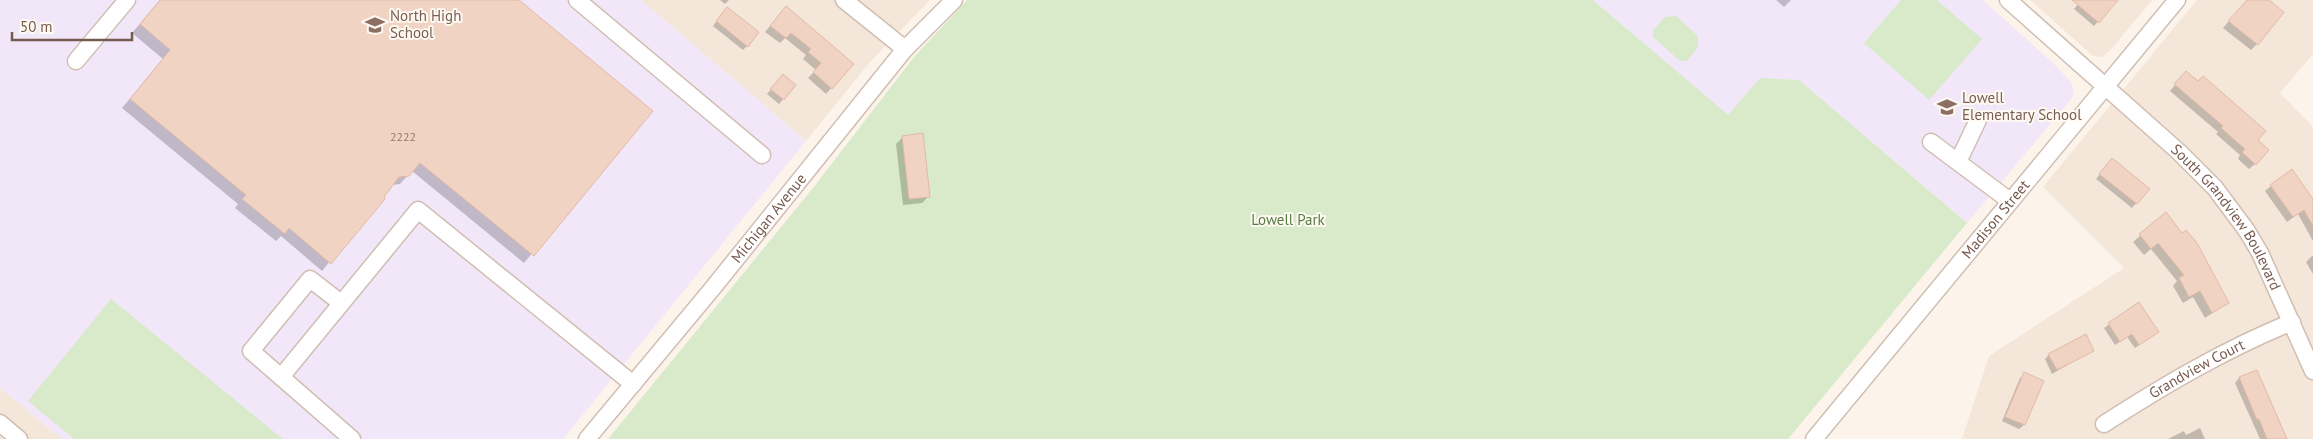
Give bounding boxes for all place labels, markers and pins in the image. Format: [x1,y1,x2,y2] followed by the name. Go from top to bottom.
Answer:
[390,6,461,42] place label: North High School
[364,14,386,36] school or university icon: North High School
[1962,88,2082,124] place label: Lowell Elementary School
[1936,96,1958,118] school or university icon: Lowell Elementary School

